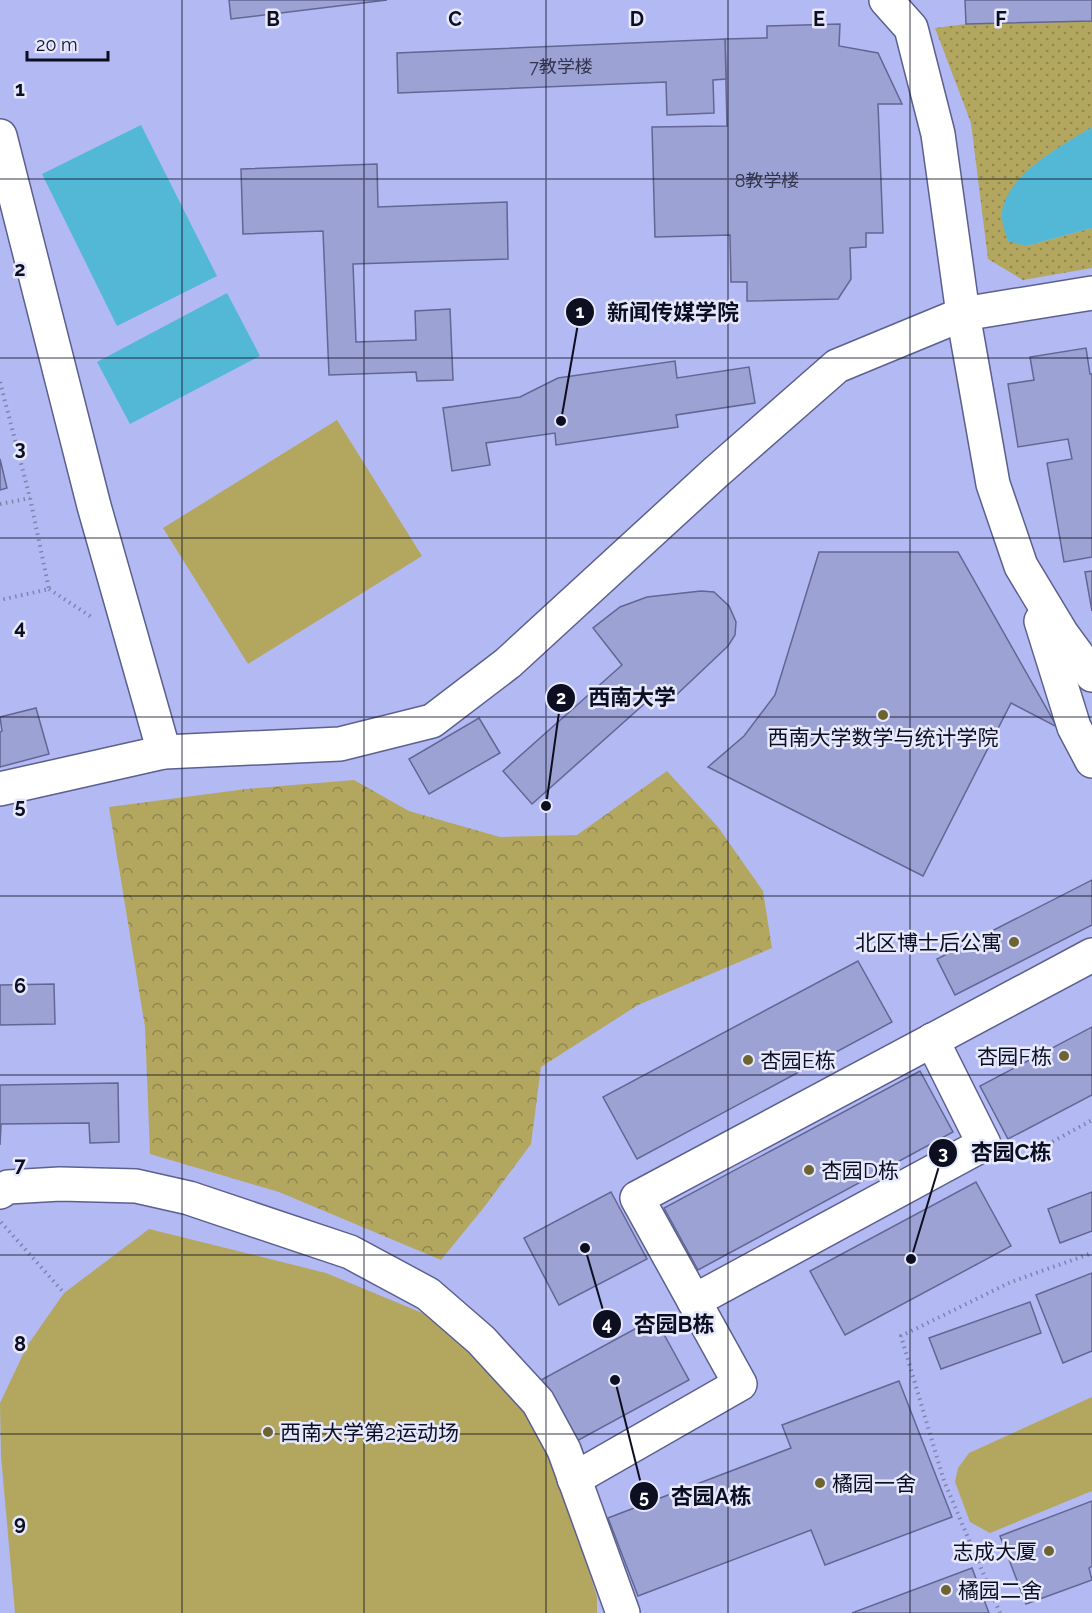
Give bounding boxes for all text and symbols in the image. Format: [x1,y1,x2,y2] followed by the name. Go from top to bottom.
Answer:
[266,7,280,31] text: B
[448,7,462,31] text: C
[630,7,644,31] text: D
[813,7,825,31] text: E
[995,7,1007,31] text: F
[27,24,108,62] scale bar
[36,34,78,55] text: 20 m
[529,56,593,77] house number: 7教学楼
[15,77,25,101] text: 1
[735,170,799,191] house number: 8教学楼
[14,257,26,281] text: 2
[565,292,751,332] callout: 新闻传媒学院
[607,299,739,325] text: 新闻传媒学院
[576,301,585,322] text: 1
[14,436,26,460] text: 3
[14,615,26,639] text: 4
[546,678,688,718] callout: 西南大学
[588,684,676,710] text: 西南大学
[556,687,566,708] text: 2
[876,708,890,722] marker: 西南大学数学与统计学院
[768,725,999,750] place label: 西南大学数学与统计学院
[14,794,26,818] text: 5
[855,930,1002,955] place label: 北区博士后公寓
[1007,935,1021,949] marker: 北区博士后公寓
[14,974,26,998] text: 6
[977,1044,1052,1069] place label: 杏园F栋
[760,1048,836,1073] place label: 杏园E栋
[1057,1049,1071,1063] marker: 杏园F栋
[741,1053,755,1067] marker: 杏园E栋
[928,1133,1064,1173] callout: 杏园C栋
[970,1139,1052,1165] text: 杏园C栋
[938,1142,948,1163] text: 3
[14,1153,26,1177] text: 7
[821,1158,899,1183] place label: 杏园D栋
[802,1163,816,1177] marker: 杏园D栋
[592,1304,727,1344] callout: 杏园B栋
[634,1311,714,1337] text: 杏园B栋
[602,1313,612,1334] text: 4
[14,1332,26,1356] text: 8
[280,1420,459,1445] place label: 西南大学第2运动场
[261,1425,275,1439] marker: 西南大学第2运动场
[832,1471,916,1496] place label: 橘园一舍
[629,1476,764,1516] callout: 杏园A栋
[813,1476,827,1490] marker: 橘园一舍
[671,1483,751,1509] text: 杏园A栋
[639,1486,649,1507] text: 5
[14,1511,26,1535] text: 9
[953,1539,1037,1564] place label: 志成大厦
[1042,1544,1056,1558] marker: 志成大厦
[958,1578,1042,1603] place label: 橘园二舍
[939,1583,953,1597] marker: 橘园二舍

